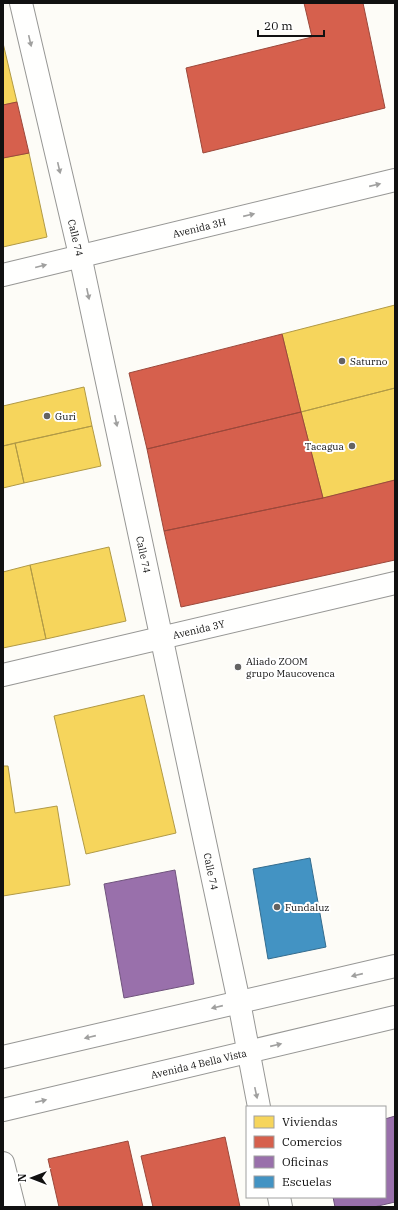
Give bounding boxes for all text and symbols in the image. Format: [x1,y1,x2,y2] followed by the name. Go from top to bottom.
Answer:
[258,12,324,38] scale bar
[264,18,293,33] text: 20 m
[27,35,33,47] one-way arrow
[57,161,63,174] one-way arrow
[369,182,381,188] one-way arrow
[243,212,255,218] one-way arrow
[171,215,227,240] street label: Avenida 3H
[65,218,87,257] street label: Calle 74
[35,262,47,268] one-way arrow
[86,288,92,300] one-way arrow
[350,355,388,368] place label: Saturno
[337,356,347,366] marker: Saturno
[55,410,76,423] place label: Guri
[42,411,52,421] marker: Guri
[113,415,119,428] one-way arrow
[305,440,345,453] place label: Tacagua
[347,441,357,451] marker: Tacagua
[133,535,154,574] street label: Calle 74
[171,617,227,641] street label: Avenida 3Y
[246,655,335,680] place label: Aliado ZOOM grupo Maucovenca
[233,662,243,672] marker: Aliado ZOOM grupo Maucovenca
[201,852,221,891] street label: Calle 74
[285,901,329,914] place label: Fundaluz
[272,902,282,912] marker: Fundaluz
[351,972,363,978] one-way arrow
[211,1005,223,1011] one-way arrow
[84,1034,96,1040] one-way arrow
[271,1042,283,1048] one-way arrow
[149,1046,248,1081] street label: Avenida 4 Bella Vista
[254,1087,260,1099] one-way arrow
[35,1097,47,1103] one-way arrow
[246,1106,386,1198] legend
[282,1114,338,1129] text: Viviendas
[282,1134,342,1149] text: Comercios
[282,1154,328,1169] text: Oficinas
[12,1158,52,1198] north arrow
[15,1173,29,1182] text: N
[282,1174,332,1189] text: Escuelas

